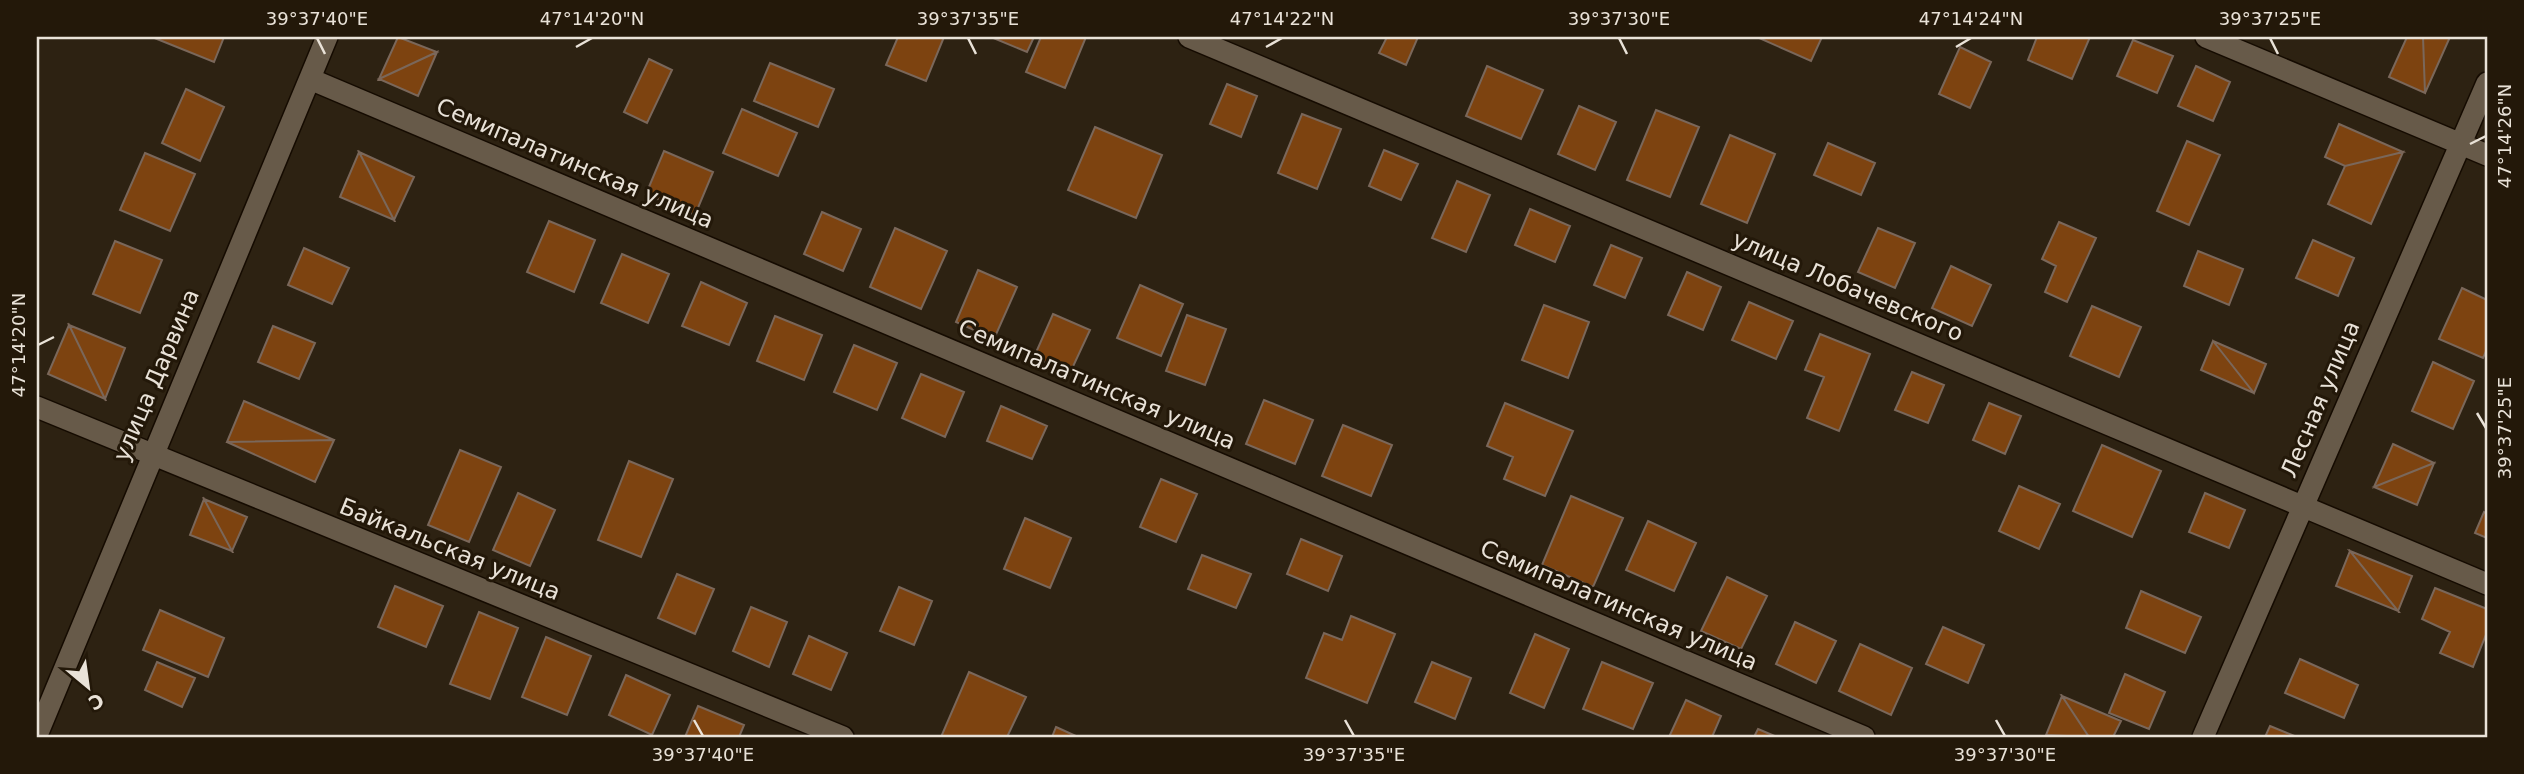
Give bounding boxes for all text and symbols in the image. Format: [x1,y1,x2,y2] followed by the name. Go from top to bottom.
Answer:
[266,8,368,29] text: 39°37'40"E
[540,8,644,29] text: 47°14'20"N
[917,8,1019,29] text: 39°37'35"E
[1230,8,1334,29] text: 47°14'22"N
[1568,8,1670,29] text: 39°37'30"E
[1919,8,2023,29] text: 47°14'24"N
[2219,8,2321,29] text: 39°37'25"E
[2494,84,2515,188] text: 47°14'26"N
[432,93,718,233] street label: Семипалатинская улица
[1729,226,1967,346] street label: улица Лобачевского
[108,285,204,465] street label: улица Дарвина
[8,293,29,397] text: 47°14'20"N
[954,314,1240,454] street label: Семипалатинская улица
[2275,317,2365,481] street label: Лесная улица
[2494,377,2515,479] text: 39°37'25"E
[336,493,564,605] street label: Байкальская улица
[1476,535,1762,675] street label: Семипалатинская улица
[52,652,122,722] north arrow
[85,689,108,715] text: С
[652,744,754,765] text: 39°37'40"E
[1303,744,1405,765] text: 39°37'35"E
[1954,744,2056,765] text: 39°37'30"E

